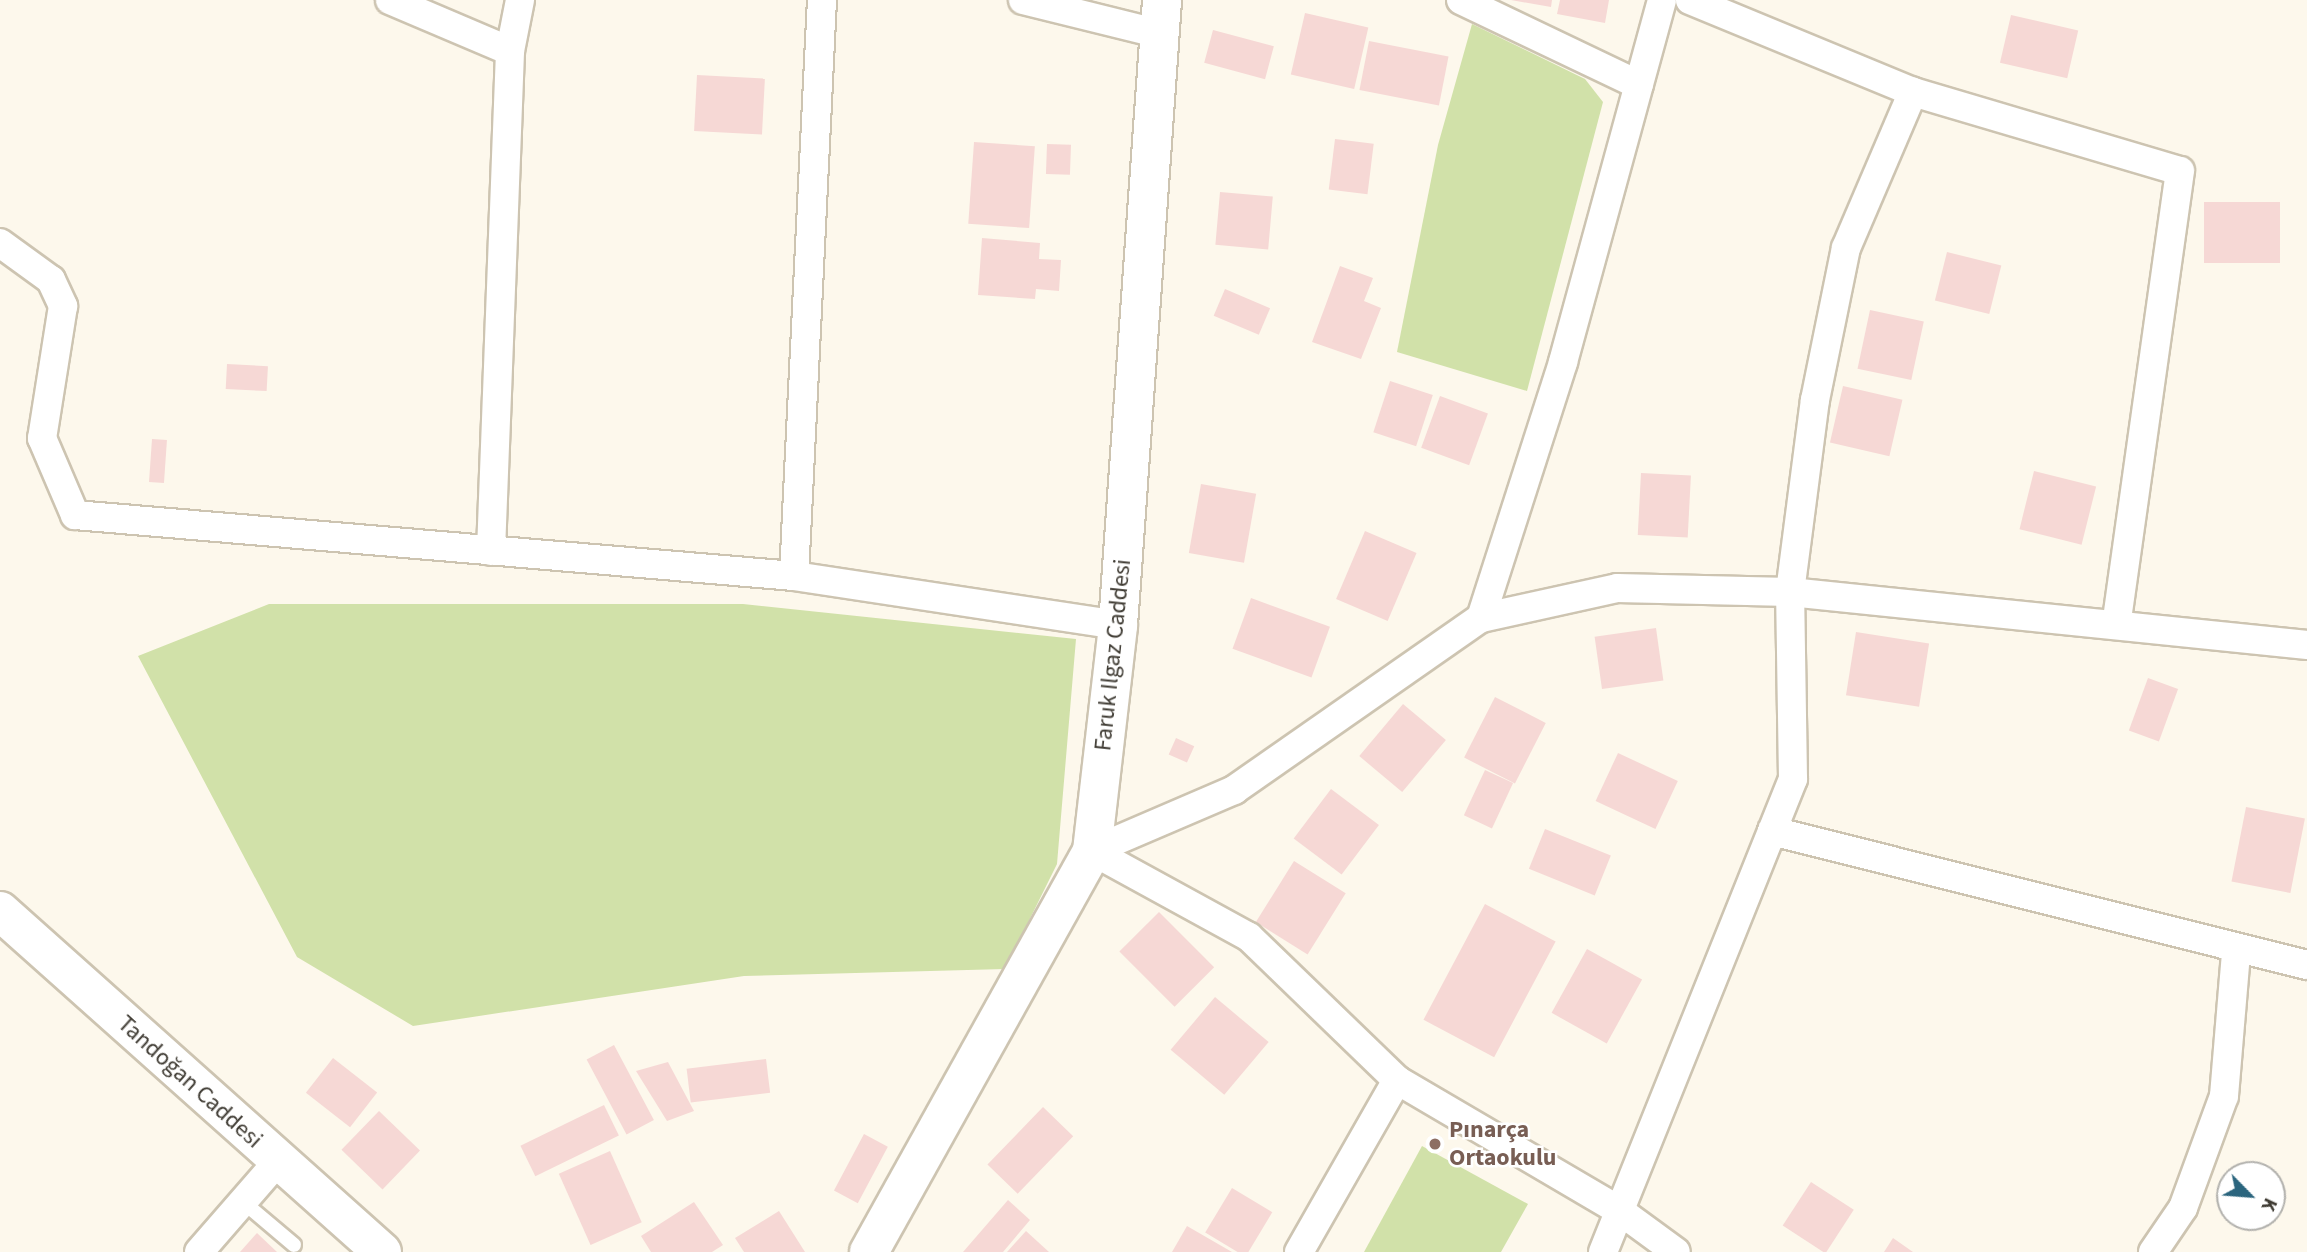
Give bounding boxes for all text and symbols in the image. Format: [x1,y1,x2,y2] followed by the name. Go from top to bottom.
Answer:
[1089,558,1137,752] street label: Faruk Ilgaz Caddesi
[112,1010,268,1154] street label: Tandoğan Caddesi
[1449,1116,1556,1172] place label: Pınarça Ortaokulu
[1427,1136,1443,1152] marker: Pınarça Ortaokulu
[2216,1161,2286,1231] north arrow
[2254,1193,2283,1215] text: K

